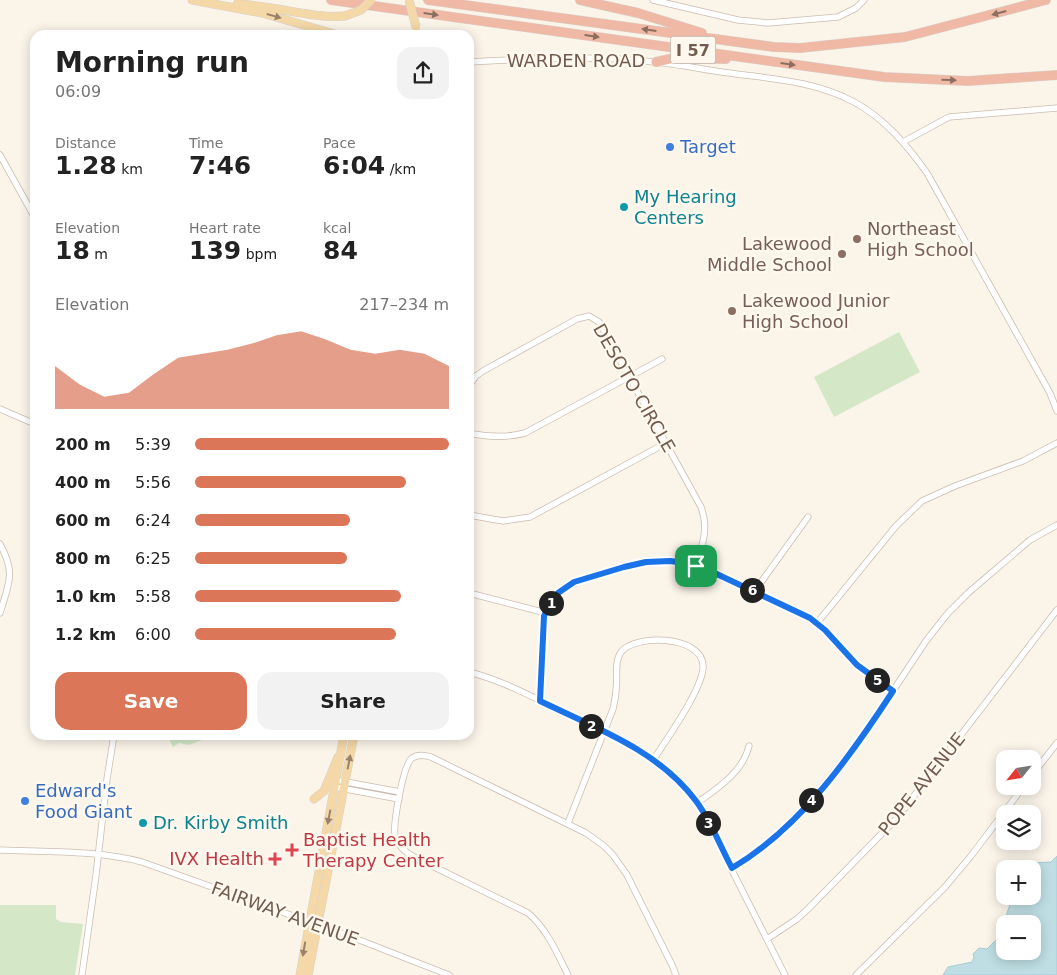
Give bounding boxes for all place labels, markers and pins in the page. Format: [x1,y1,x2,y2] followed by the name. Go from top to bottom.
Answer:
[679,136,736,157] place label: Target
[664,141,676,153] marker: Target
[634,186,737,228] place label: My Hearing Centers
[618,201,630,213] marker: My Hearing Centers
[867,218,974,260] place label: Northeast High School
[707,233,832,275] place label: Lakewood Middle School
[851,233,863,245] marker: Northeast High School
[836,248,848,260] marker: Lakewood Middle School
[742,290,890,332] place label: Lakewood Junior High School
[726,305,738,317] marker: Lakewood Junior High School
[675,545,717,587] pin
[740,578,764,602] pin: 6
[538,590,564,616] pin: 1
[864,668,890,692] pin: 5
[578,714,604,738] pin: 2
[35,780,132,822] place label: Edward's Food Giant
[798,788,824,812] pin: 4
[19,795,31,807] marker: Edward's Food Giant
[696,810,720,836] pin: 3
[153,812,288,833] place label: Dr. Kirby Smith
[137,817,149,829] marker: Dr. Kirby Smith
[302,829,444,871] place label: Baptist Health Therapy Center
[285,843,299,857] marker: Baptist Health Therapy Center
[169,848,264,869] place label: IVX Health
[268,852,282,866] marker: IVX Health

